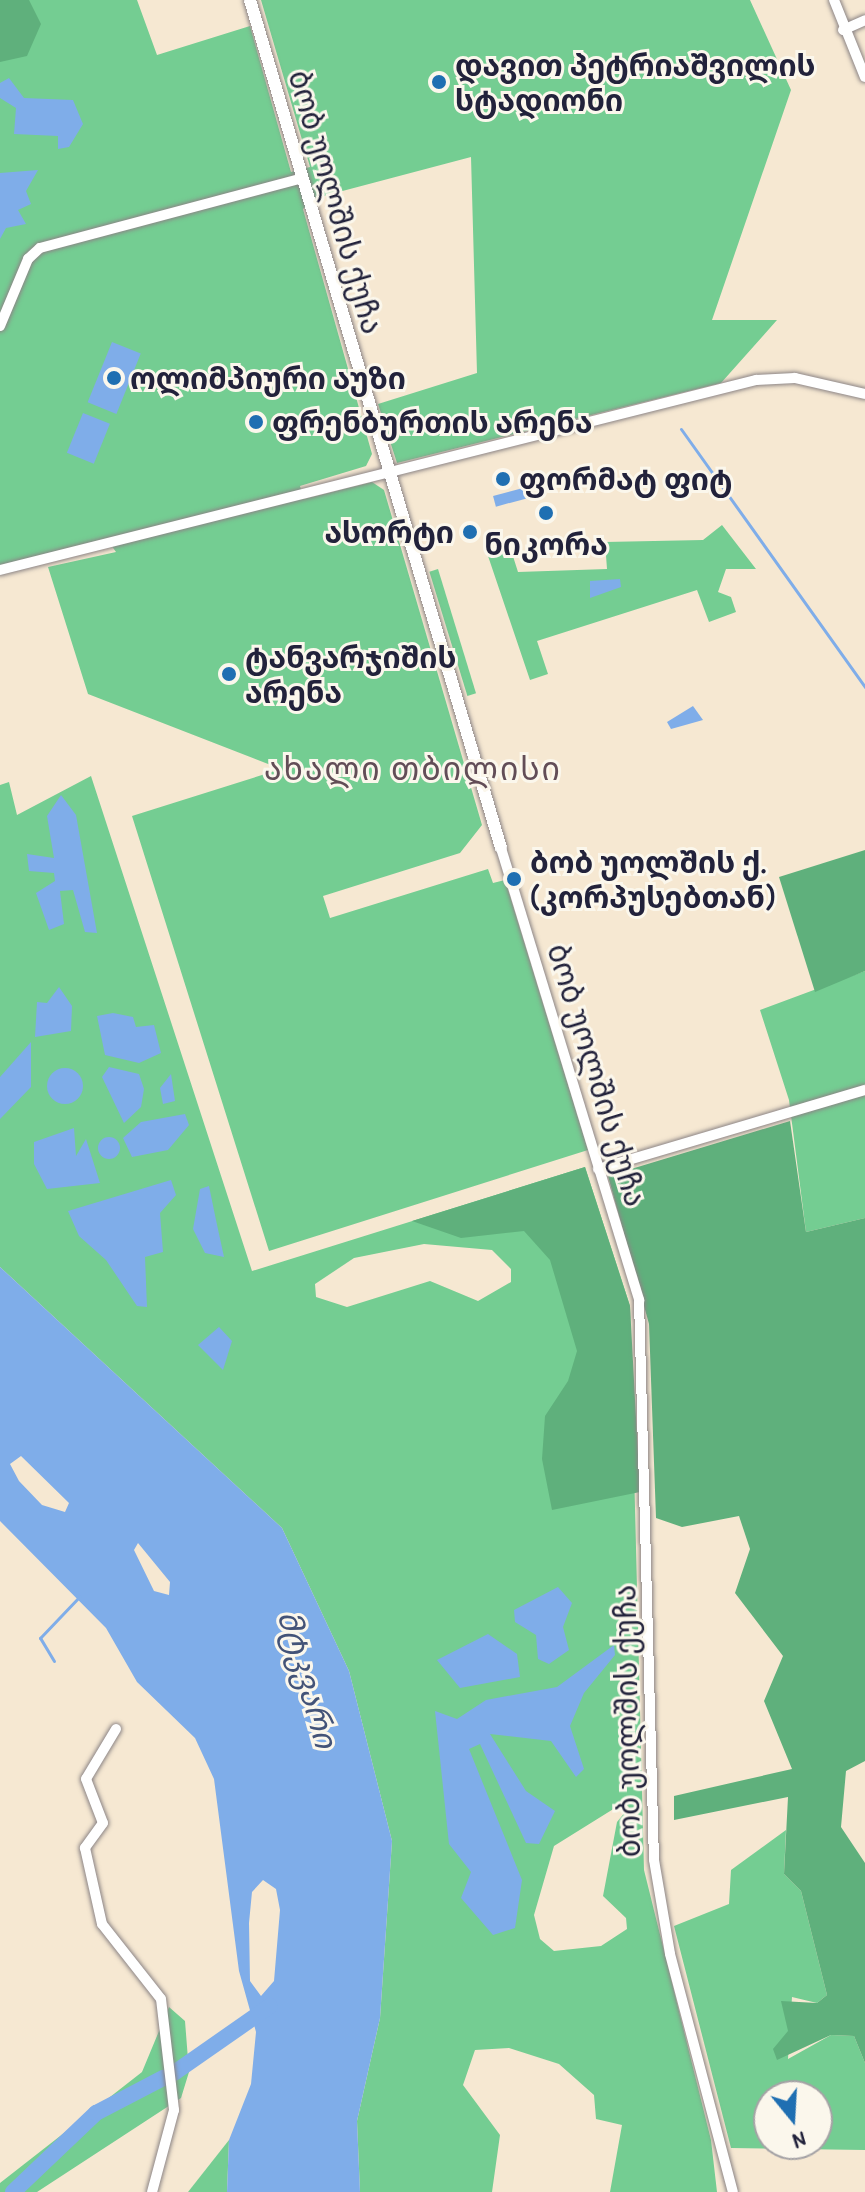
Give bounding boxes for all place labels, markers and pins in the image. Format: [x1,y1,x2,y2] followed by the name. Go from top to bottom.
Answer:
[455,47,815,118] place label: დავით პეტრიაშვილის სტადიონი
[430,73,448,91] marker: დავით პეტრიაშვილის სტადიონი
[130,360,406,396] place label: ოლიმპიური აუზი
[105,369,123,387] marker: ოლიმპიური აუზი
[272,404,593,440] place label: ფრენბურთის არენა
[247,413,265,431] marker: ფრენბურთის არენა
[519,461,732,497] place label: ფორმატ ფიტ
[494,470,512,488] marker: ფორმატ ფიტ
[537,504,555,522] marker: ნიკორა
[324,514,454,550] place label: ასორტი
[461,523,479,541] marker: ასორტი
[484,526,608,562] place label: ნიკორა
[245,639,456,710] place label: ტანვარჯიშის არენა
[220,665,238,683] marker: ტანვარჯიშის არენა
[530,844,776,914] place label: ბობ უოლშის ქ. (კორპუსებთან)
[505,870,523,888] marker: ბობ უოლშის ქ. (კორპუსებთან)

